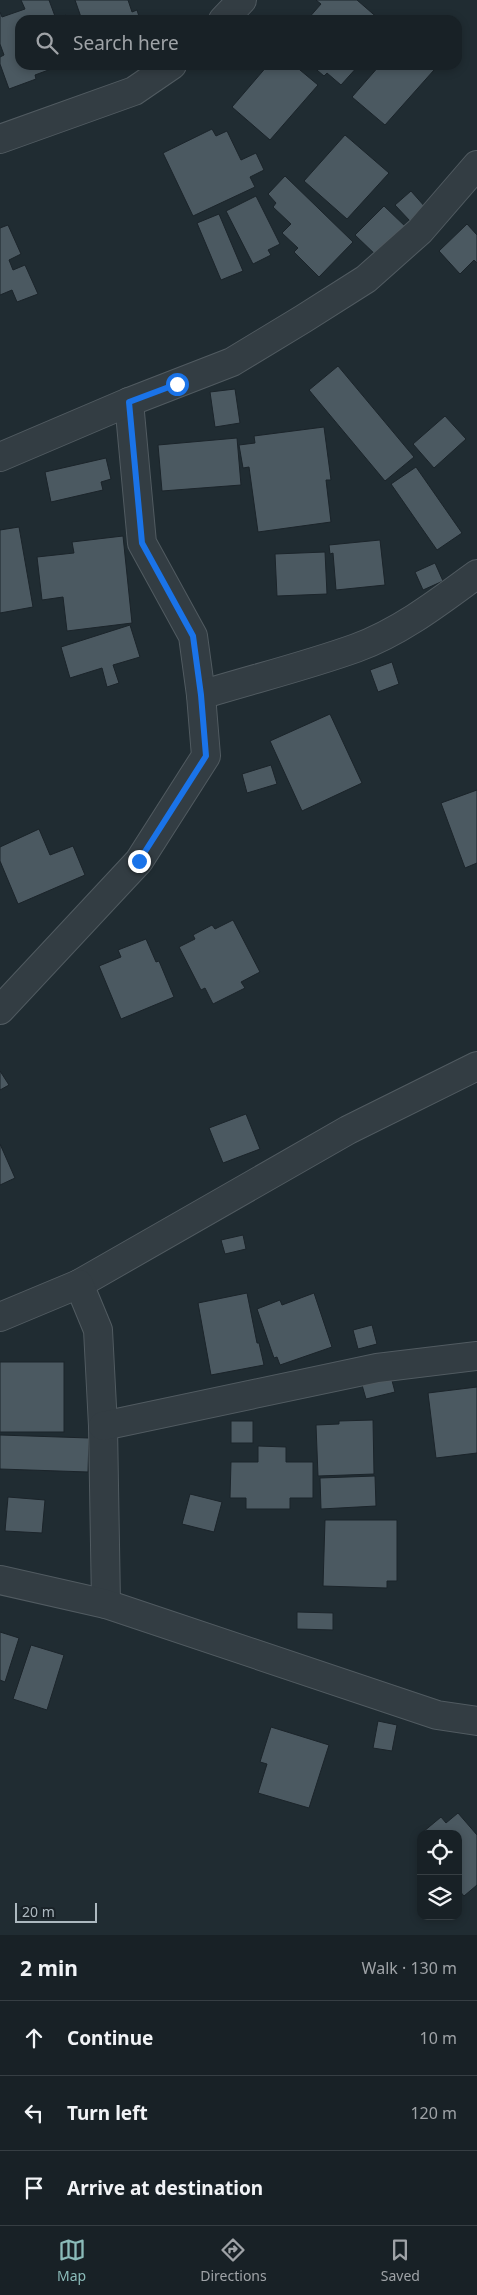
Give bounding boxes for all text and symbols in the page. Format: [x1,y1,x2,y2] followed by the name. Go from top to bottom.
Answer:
[15,15,462,70] search box
[33,29,61,57] icon: search
[73,30,179,56] text: Search here
[166,373,189,396] route start
[128,850,151,873] route end
[417,1830,462,1920] map controls
[417,1830,462,1875] button: locate
[417,1875,462,1920] button: layers
[15,1900,98,1923] scale bar
[22,1902,55,1921] text: 20 m
[20,1954,78,1982] text: 2 min
[362,1957,457,1979] text: Walk · 130 m
[20,2024,48,2052] icon: ahead
[67,2025,153,2051] text: Continue
[420,2027,457,2049] text: 10 m
[20,2099,48,2127] icon: left
[67,2100,148,2126] text: Turn left
[410,2102,457,2124] text: 120 m
[20,2174,48,2202] icon: arrive
[67,2175,263,2201] text: Arrive at destination
[57,2236,86,2285] tab: Map
[200,2236,267,2285] tab: Directions
[381,2236,420,2285] tab: Saved

